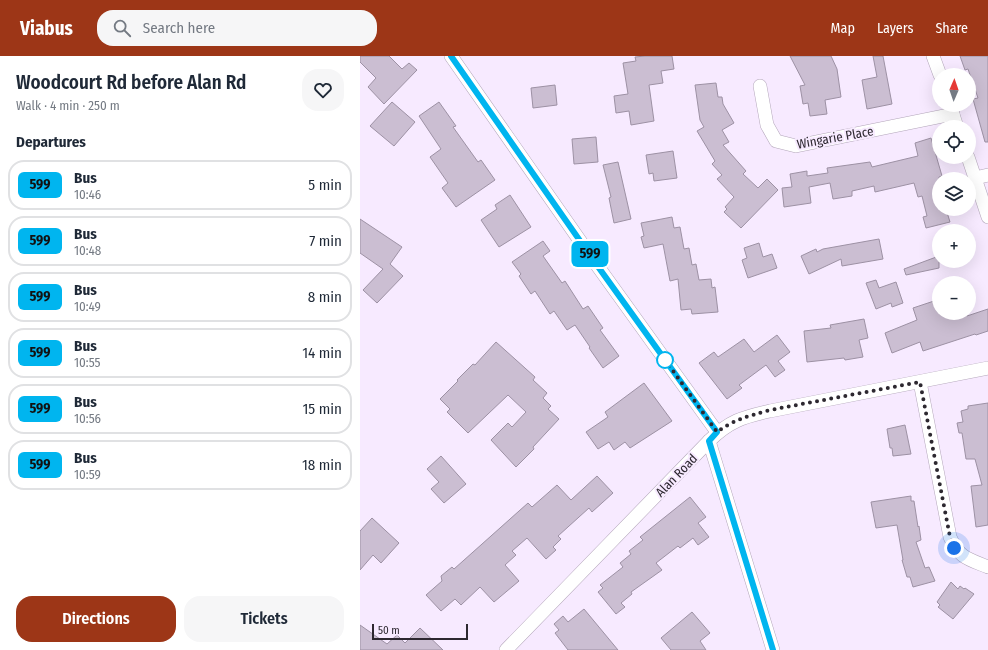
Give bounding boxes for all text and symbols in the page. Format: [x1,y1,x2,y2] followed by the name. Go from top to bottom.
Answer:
[97,10,377,46] search box
[20,17,73,40] text: Viabus
[111,17,133,39] icon: search
[143,19,215,37] text: Search here
[831,20,855,37] text: Map
[877,20,913,37] text: Layers
[935,20,968,37] text: Share
[932,68,976,112] north arrow
[932,68,976,320] map controls
[302,69,344,111] button: heart
[16,71,246,94] text: Woodcourt Rd before Alan Rd
[16,98,120,113] text: Walk · 4 min · 250 m
[932,120,976,164] button: locate
[796,123,875,152] street label: Wingarie Place
[16,133,86,151] text: Departures
[74,169,97,187] text: Bus
[932,172,976,216] button: layers
[29,176,51,193] text: 599
[308,176,342,194] text: 5 min
[74,187,101,202] text: 10:46
[932,224,976,268] button: +
[74,225,97,243] text: Bus
[29,232,51,249] text: 599
[309,232,342,250] text: 7 min
[567,241,613,267] line badge: 599
[74,243,101,258] text: 10:48
[579,245,601,262] text: 599
[932,276,976,320] button: −
[74,281,97,299] text: Bus
[29,288,51,305] text: 599
[308,288,342,306] text: 8 min
[74,299,101,314] text: 10:49
[74,337,97,355] text: Bus
[29,344,51,361] text: 599
[302,344,342,362] text: 14 min
[656,351,674,369] unlabelled marker
[74,355,101,370] text: 10:55
[74,393,97,411] text: Bus
[29,400,51,417] text: 599
[303,400,342,418] text: 15 min
[74,411,101,426] text: 10:56
[74,449,97,467] text: Bus
[652,451,700,500] street label: Alan Road
[29,456,51,473] text: 599
[302,456,342,474] text: 18 min
[74,467,101,482] text: 10:59
[944,538,964,558] your location
[16,596,176,642] button: Directions
[184,596,344,642] button: Tickets
[372,622,468,641] scale bar
[378,624,400,637] text: 50 m

